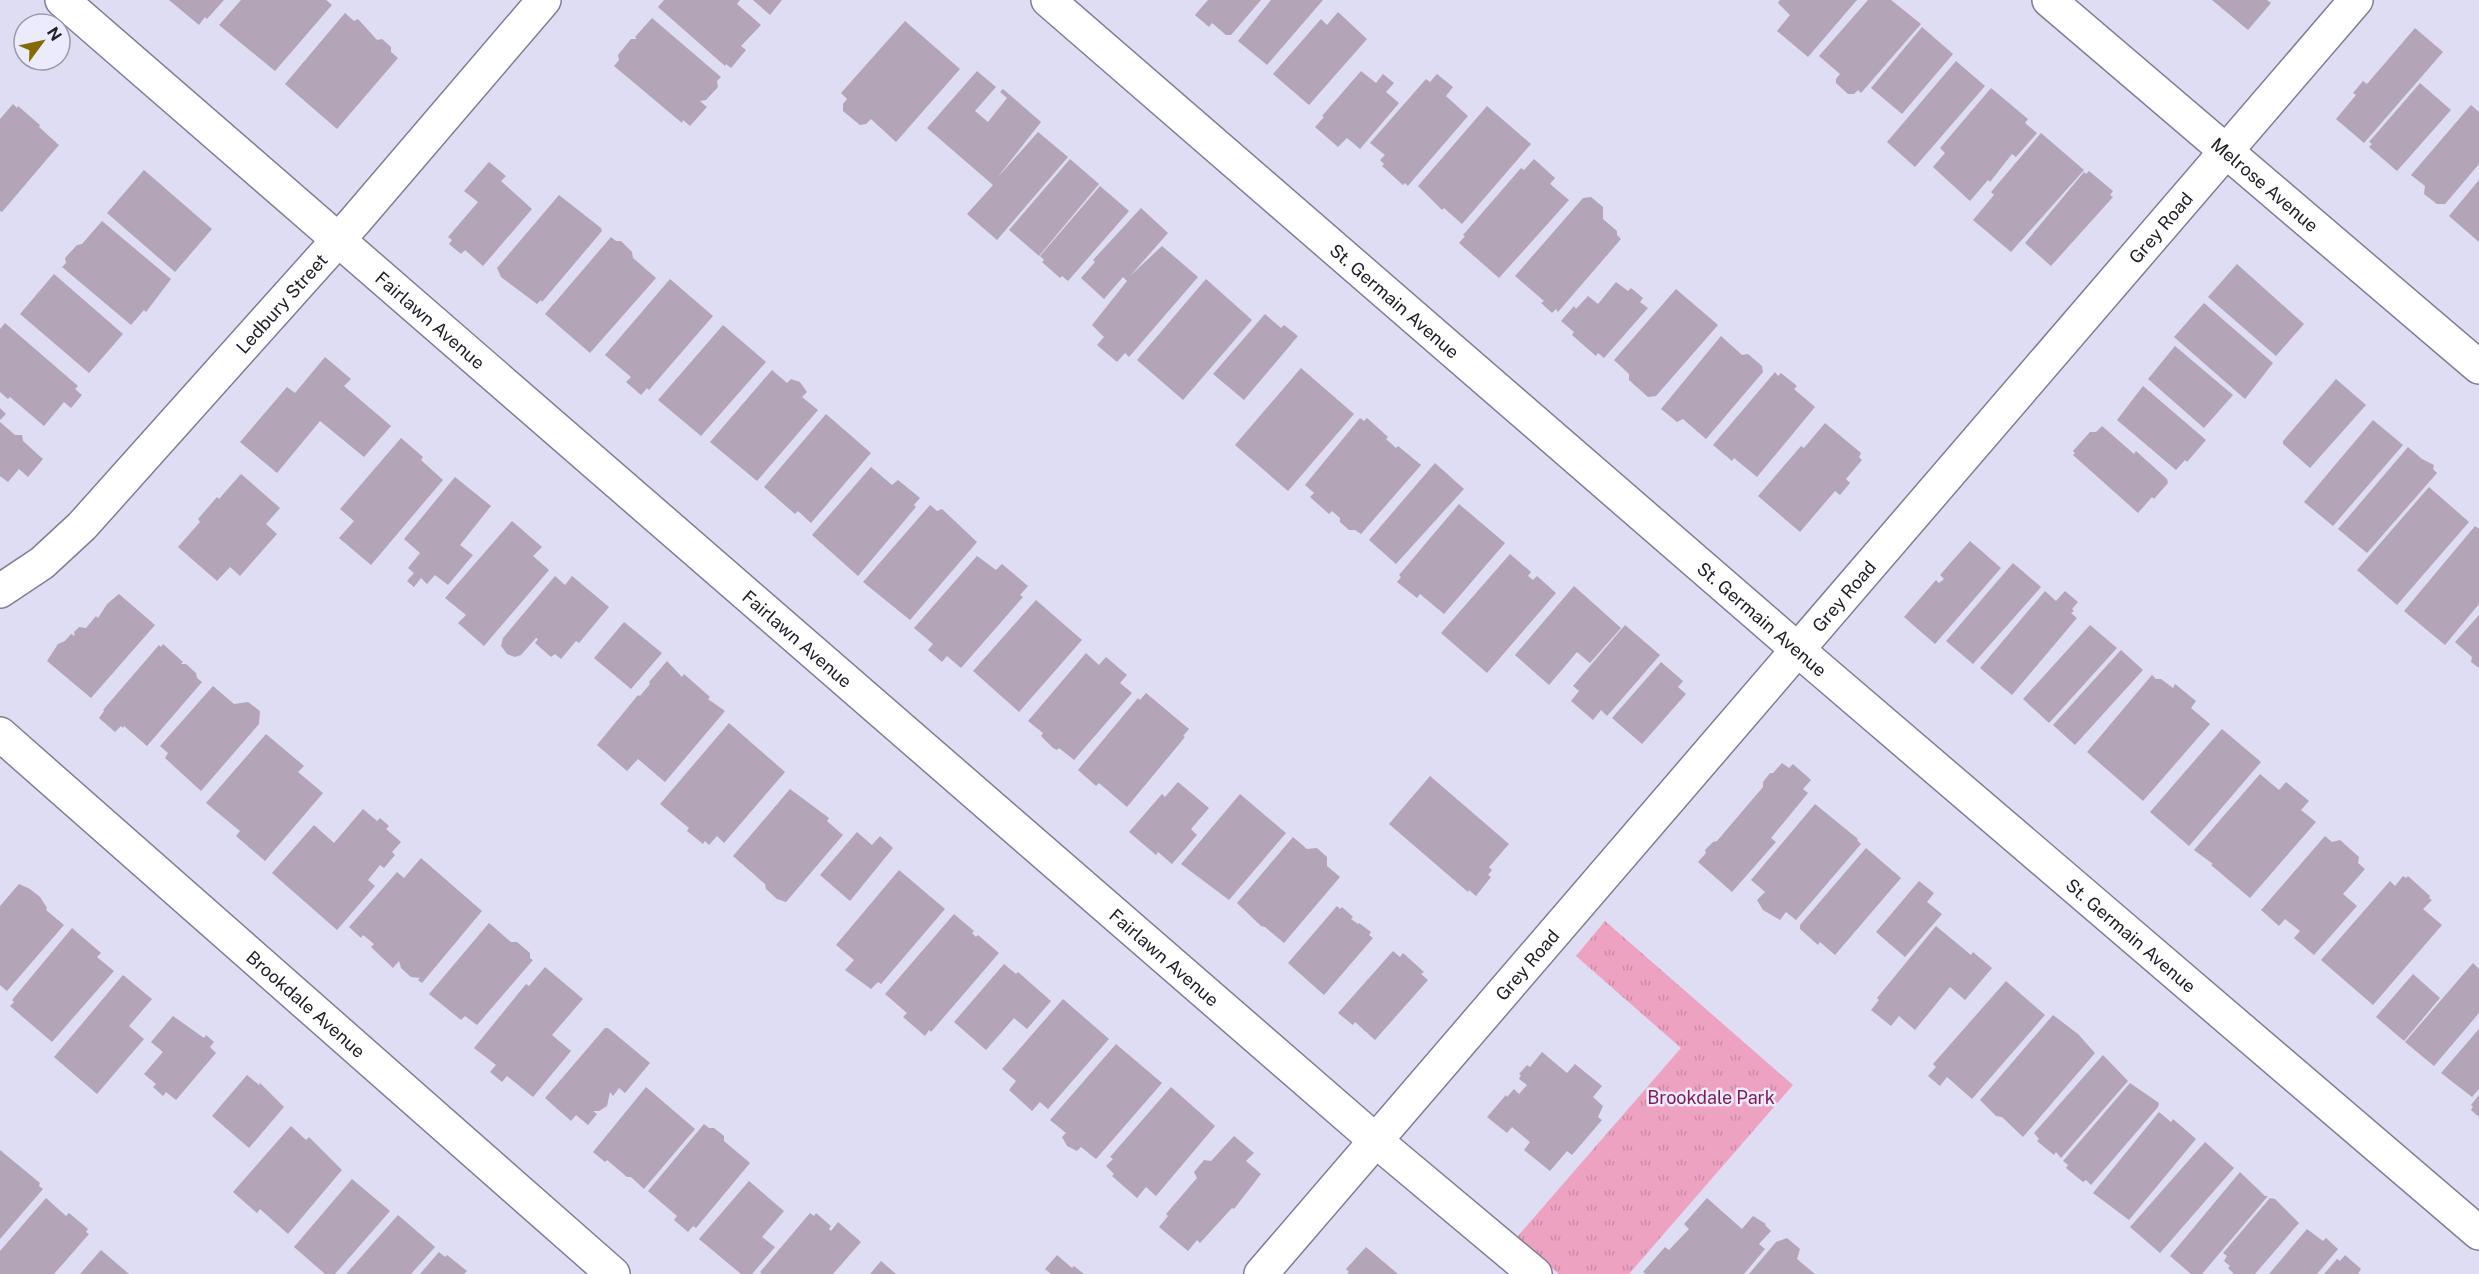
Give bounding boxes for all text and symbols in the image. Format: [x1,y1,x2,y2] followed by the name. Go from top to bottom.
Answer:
[12,12,72,72] north arrow
[43,24,66,45] text: N
[2207,133,2323,236] street label: Melrose Avenue
[2124,188,2197,267] street label: Grey Road
[1326,239,1464,362] street label: St. Germain Avenue
[232,249,331,357] street label: Ledbury Street
[372,267,489,373] street label: Fairlawn Avenue
[1807,556,1880,636] street label: Grey Road
[1693,557,1831,680] street label: St. Germain Avenue
[739,585,856,692] street label: Fairlawn Avenue
[2062,874,2200,997] street label: St. Germain Avenue
[1106,904,1223,1010] street label: Fairlawn Avenue
[1491,925,1563,1004] street label: Grey Road
[243,946,370,1062] street label: Brookdale Avenue
[1647,1087,1775,1108] park label: Brookdale Park

